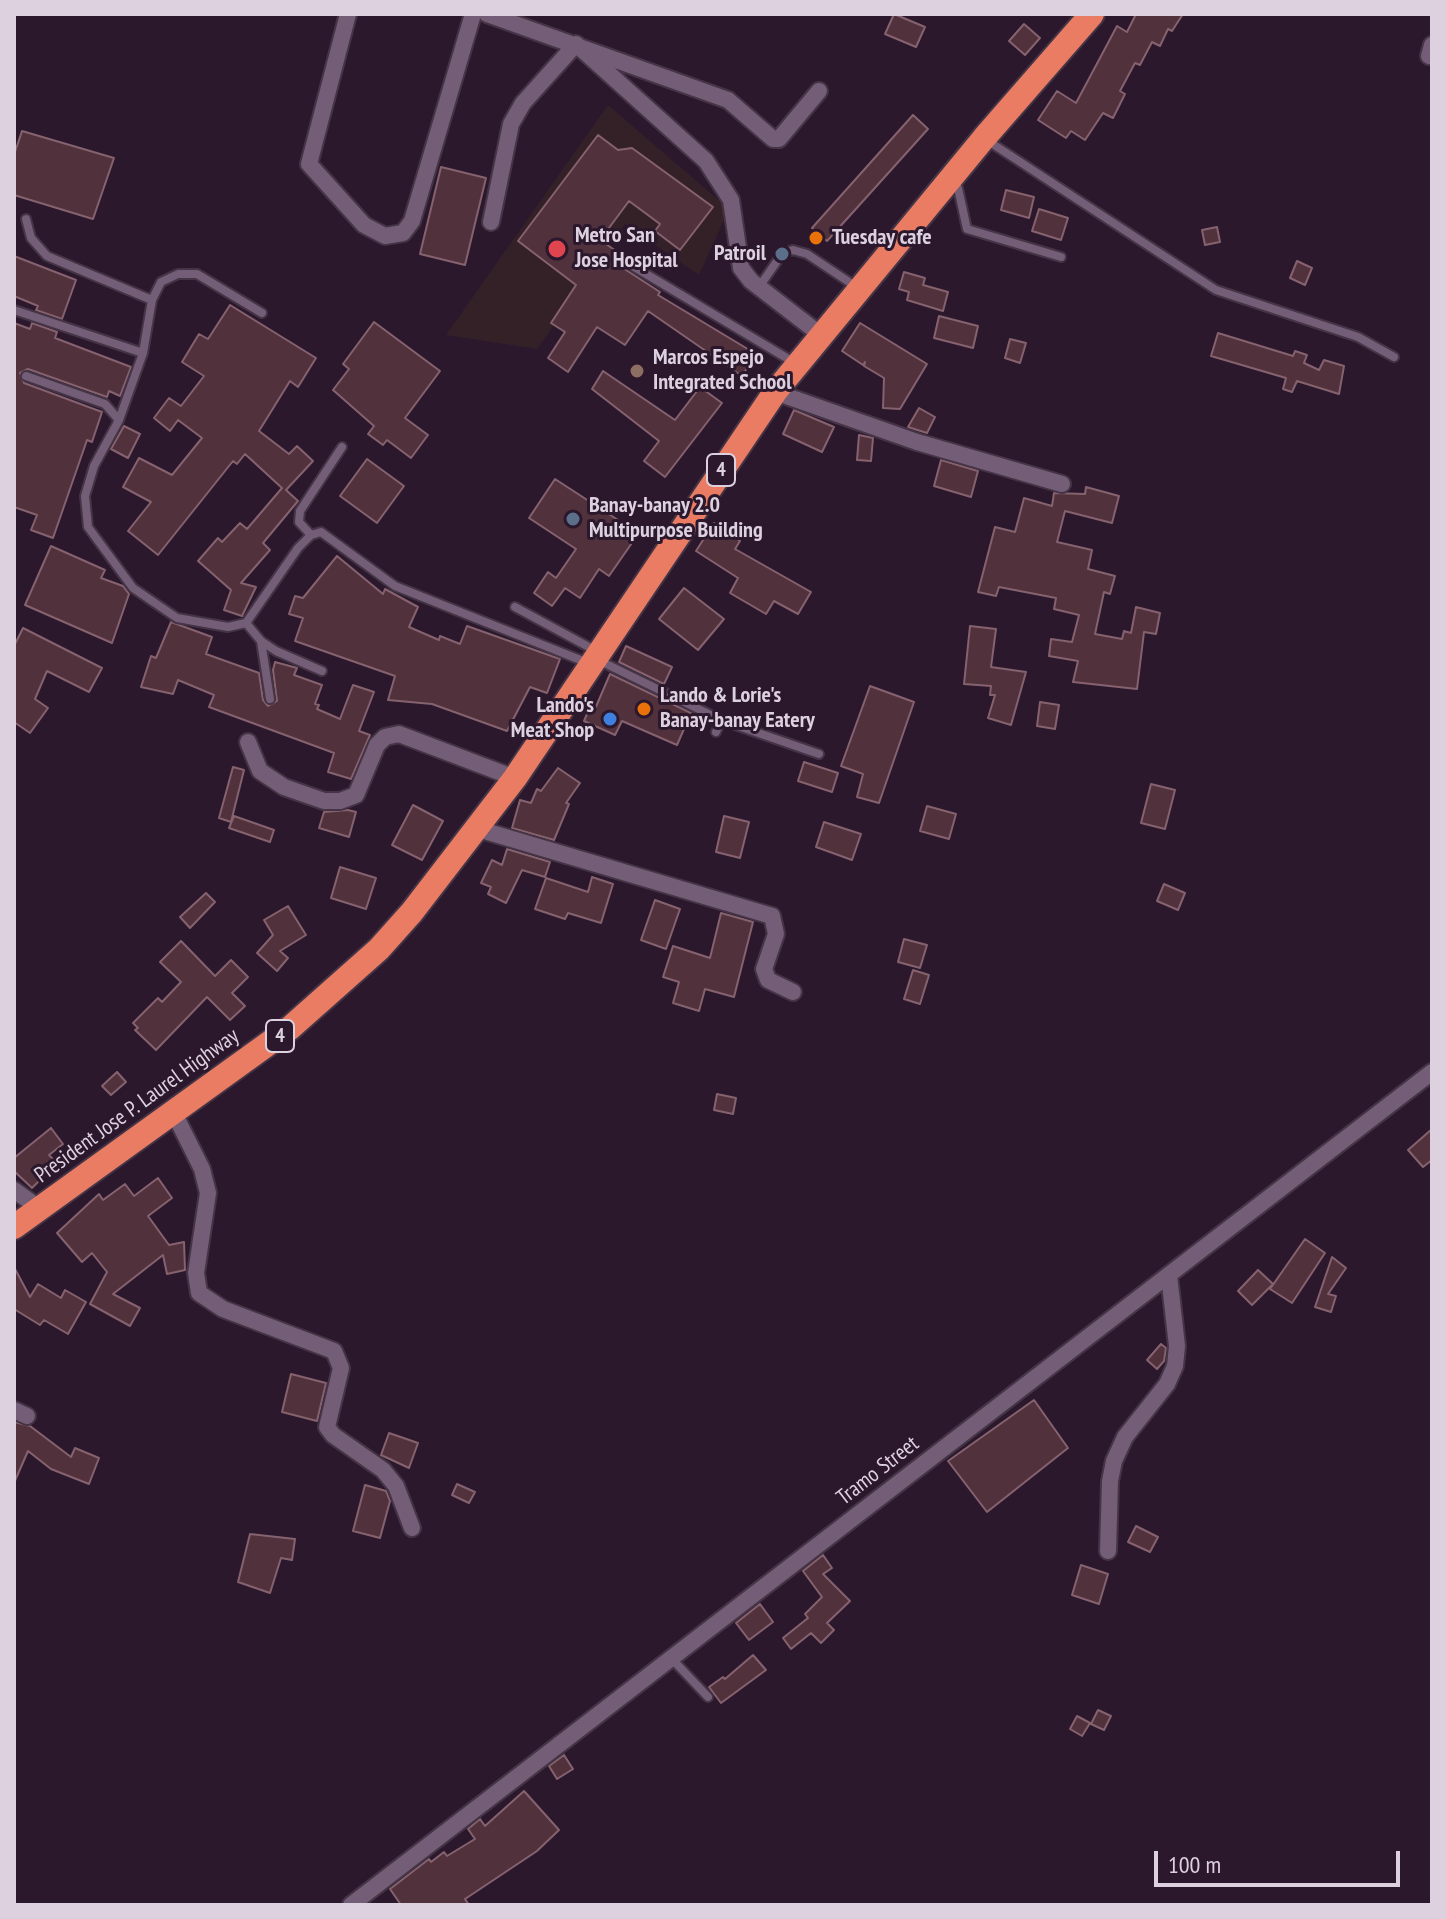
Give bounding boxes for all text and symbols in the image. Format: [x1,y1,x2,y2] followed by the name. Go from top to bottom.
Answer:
[575,223,678,274] place label: Metro San Jose Hospital
[832,225,932,251] place label: Tuesday cafe
[807,229,825,247] marker: Tuesday cafe
[546,238,568,260] marker: Metro San Jose Hospital
[714,241,766,267] place label: Patroil
[773,245,791,263] marker: Patroil
[653,345,791,396] place label: Marcos Espejo Integrated School
[628,362,646,380] marker: Marcos Espejo Integrated School
[707,454,735,486] road number: 4
[589,493,763,544] place label: Banay-banay 2.0 Multipurpose Building
[564,510,582,528] marker: Banay-banay 2.0 Multipurpose Building
[660,683,815,734] place label: Lando & Lorie's Banay-banay Eatery
[511,693,594,744] place label: Lando's Meat Shop
[635,700,653,718] marker: Lando & Lorie's Banay-banay Eatery
[601,710,619,728] marker: Lando's Meat Shop
[266,1020,294,1052] road number: 4
[30,1023,244,1189] street label: President Jose P. Laurel Highway
[832,1431,924,1511] street label: Tramo Street
[1158,1835,1404,1885] scale bar
[1168,1849,1221,1880] text: 100 m

